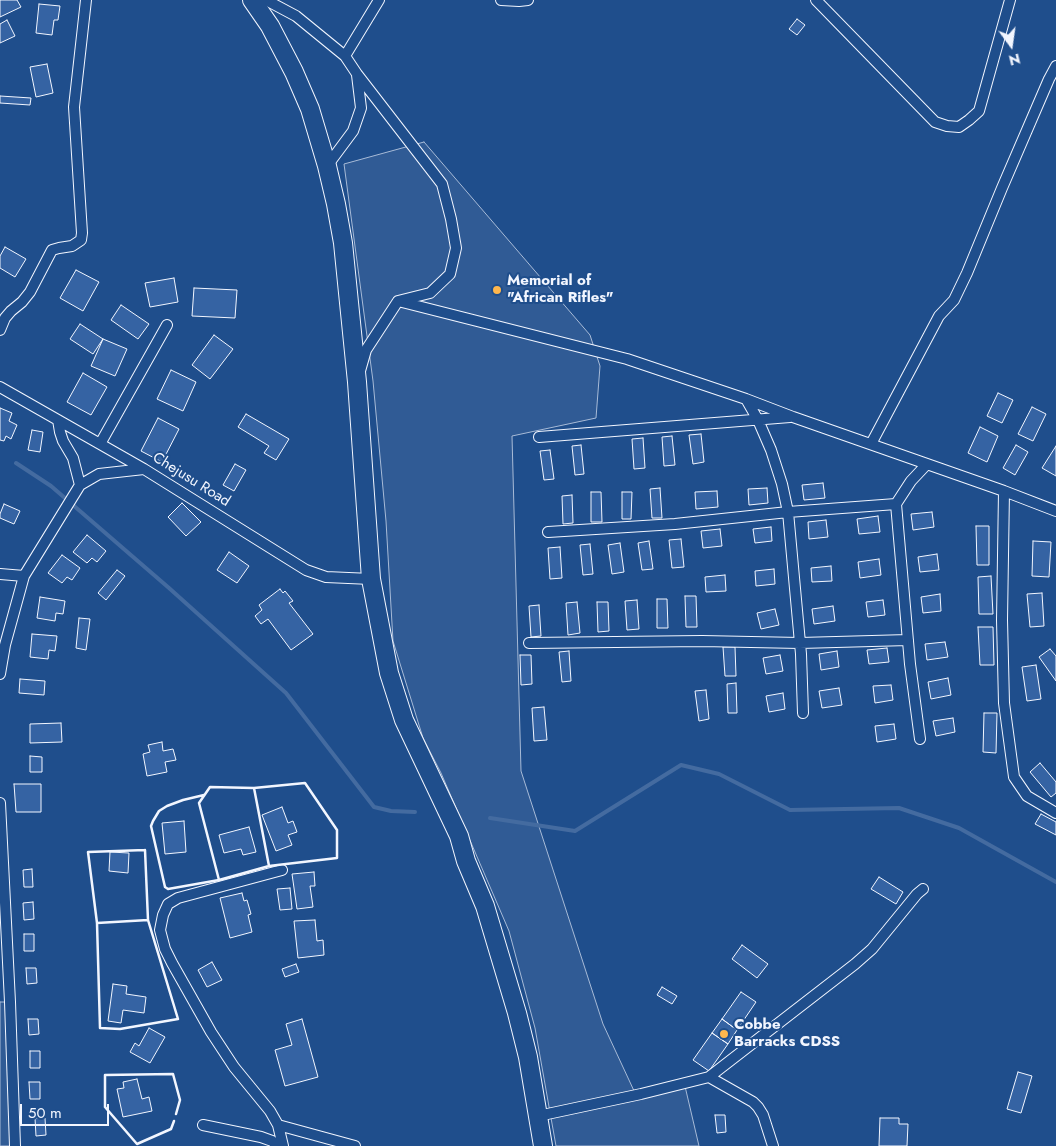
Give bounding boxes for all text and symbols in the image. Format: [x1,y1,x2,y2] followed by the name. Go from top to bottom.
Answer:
[986,20,1036,70] north arrow
[1007,49,1022,71] text: N
[507,272,613,307] place label: Memorial of "African Rifles"
[491,284,503,296] marker: Memorial of "African Rifles"
[149,449,233,511] street label: Chejusu Road
[734,1016,840,1051] place label: Cobbe Barracks CDSS
[718,1028,730,1040] marker: Cobbe Barracks CDSS
[22,1094,111,1126] scale bar
[28,1102,62,1124] text: 50 m

